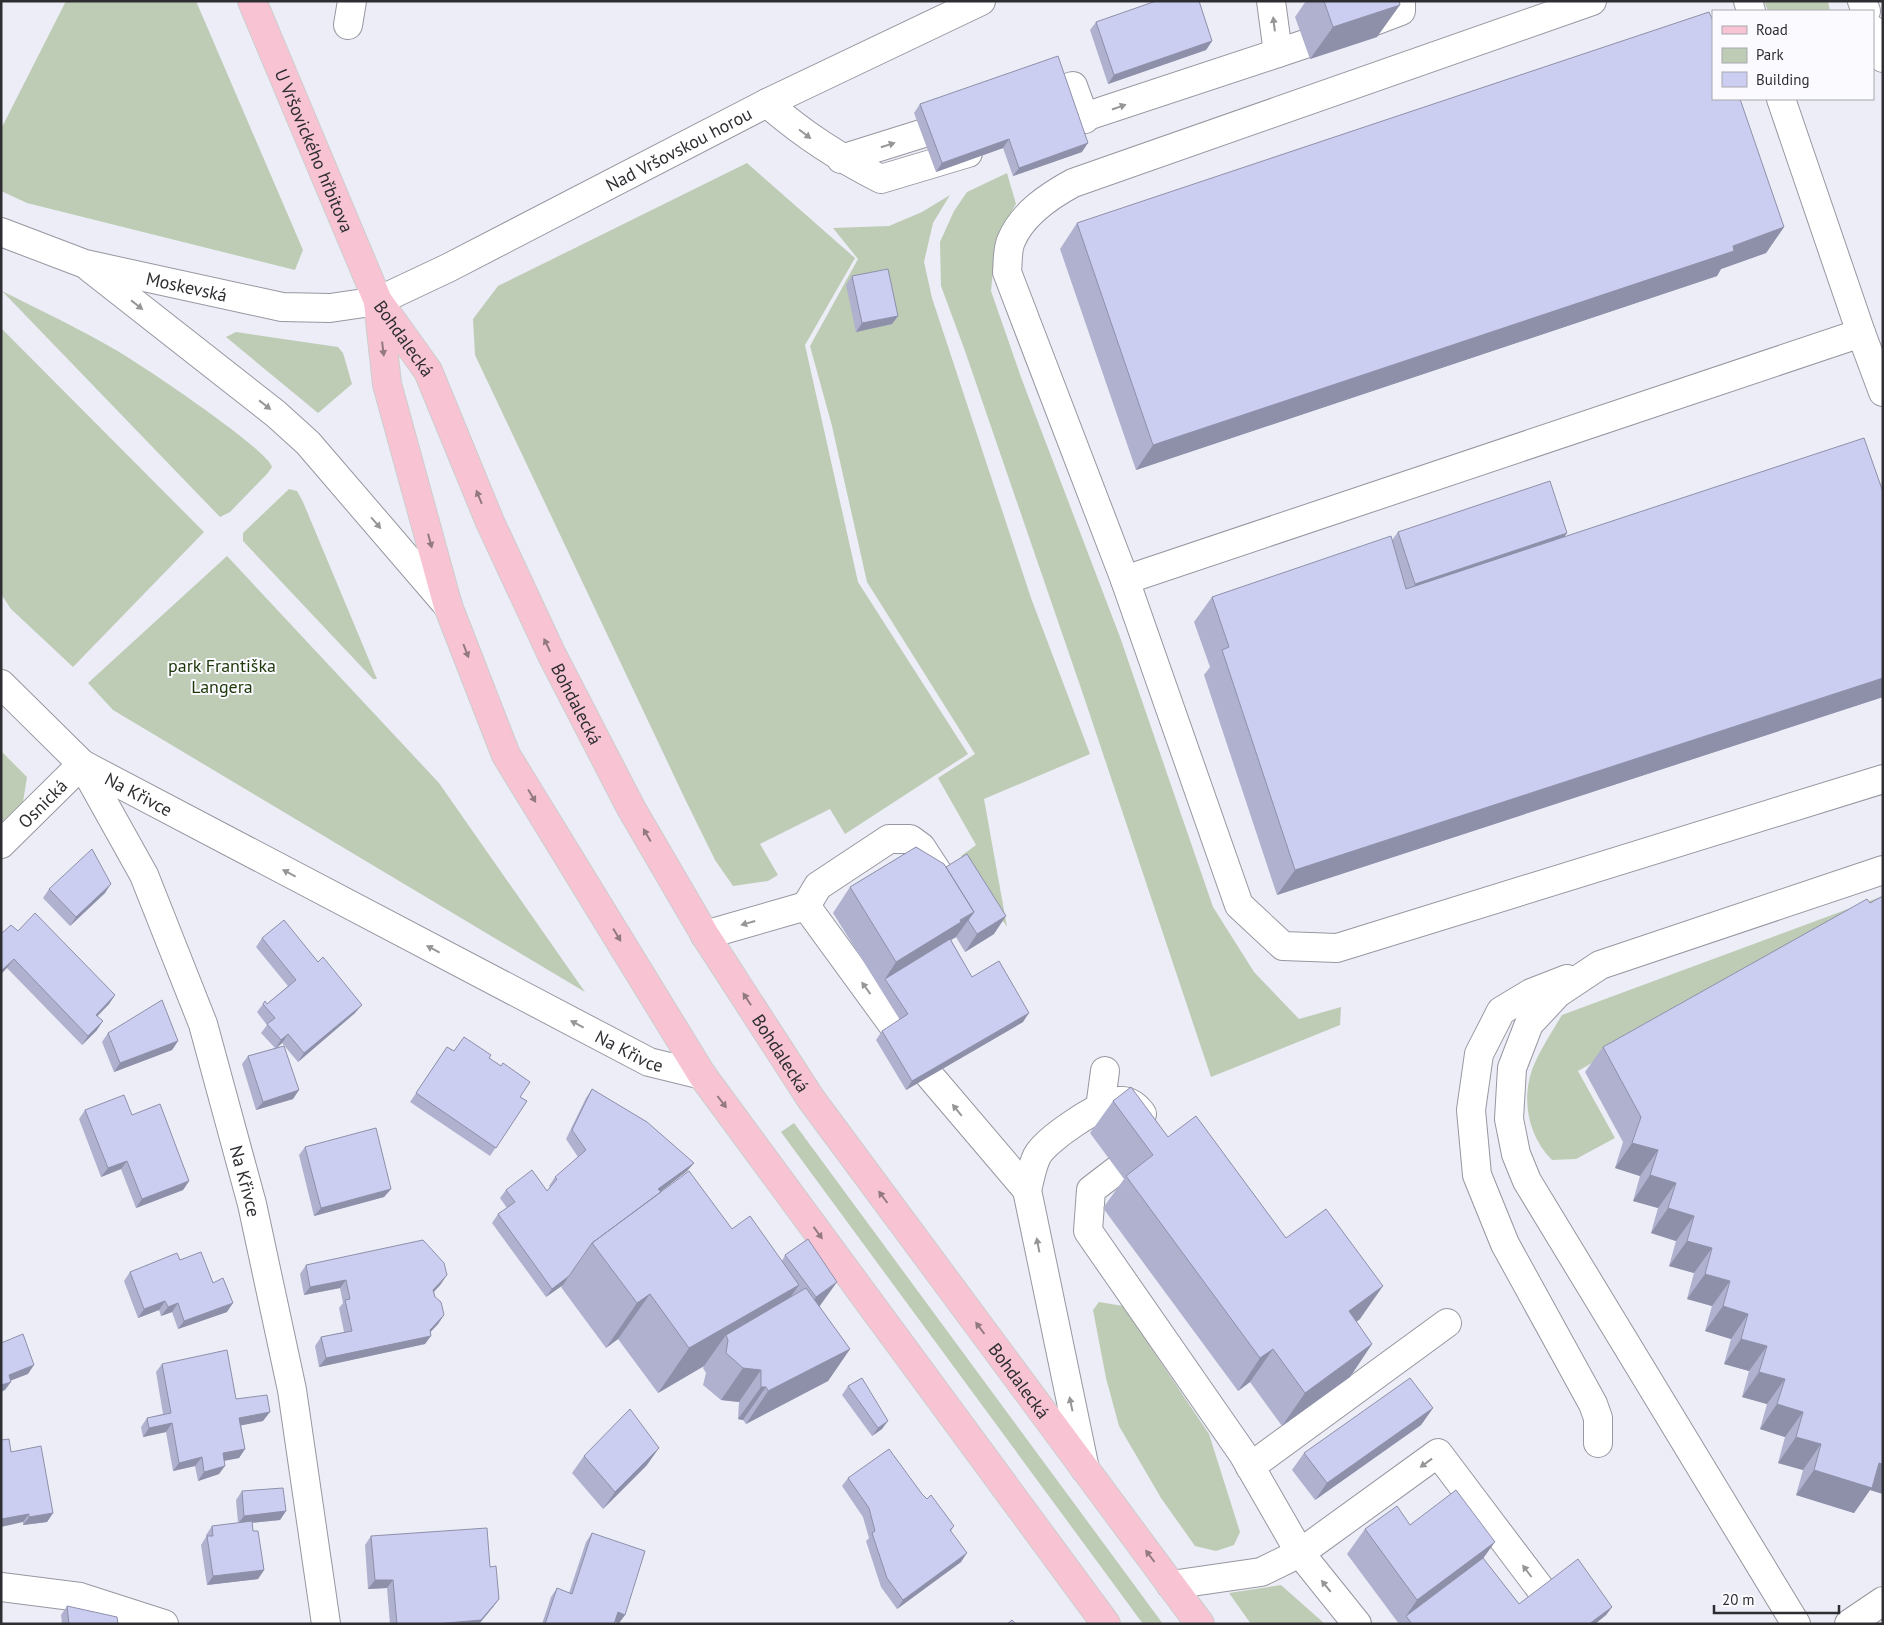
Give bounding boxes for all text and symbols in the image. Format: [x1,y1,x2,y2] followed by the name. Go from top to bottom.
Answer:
[1712,10,1874,100] legend
[1270,16,1278,32] one-way arrow
[1756,20,1788,39] text: Road
[1756,45,1784,64] text: Park
[270,65,359,236] street label: U Vršovického hřbitova
[1756,70,1810,89] text: Building
[602,101,755,196] street label: Nad Vršovskou horou
[1111,103,1126,110] one-way arrow
[798,129,812,139] one-way arrow
[880,140,895,148] one-way arrow
[144,266,229,306] street label: Moskevská
[369,295,440,381] street label: Bohdalecká
[130,300,144,310] one-way arrow
[379,341,387,357] one-way arrow
[258,400,271,411] one-way arrow
[475,490,483,504] one-way arrow
[371,516,382,529] one-way arrow
[426,533,434,548] one-way arrow
[543,638,551,652] one-way arrow
[462,644,470,658] one-way arrow
[168,654,276,698] park label: park Františka Langera
[547,659,608,748] street label: Bohdalecká
[101,767,177,821] street label: Na Křivce
[13,774,72,833] street label: Osnická
[527,790,536,803] one-way arrow
[643,828,651,843] one-way arrow
[282,869,297,877] one-way arrow
[740,919,755,927] one-way arrow
[612,928,621,941] one-way arrow
[426,945,440,953] one-way arrow
[861,982,871,995] one-way arrow
[742,993,751,1006] one-way arrow
[748,1010,815,1096] street label: Bohdalecká
[570,1020,584,1028] one-way arrow
[591,1024,666,1077] street label: Na Křivce
[717,1095,727,1109] one-way arrow
[952,1104,963,1117] one-way arrow
[225,1143,266,1219] street label: Na Křivce
[878,1191,889,1204] one-way arrow
[813,1226,823,1240] one-way arrow
[1034,1237,1042,1253] one-way arrow
[975,1321,985,1335] one-way arrow
[984,1338,1055,1423] street label: Bohdalecká
[1067,1397,1075,1412] one-way arrow
[1420,1457,1433,1468] one-way arrow
[1145,1549,1155,1563] one-way arrow
[1522,1564,1532,1578] one-way arrow
[1321,1580,1332,1593] one-way arrow
[1714,1582,1839,1614] scale bar
[1722,1590,1755,1609] text: 20 m

